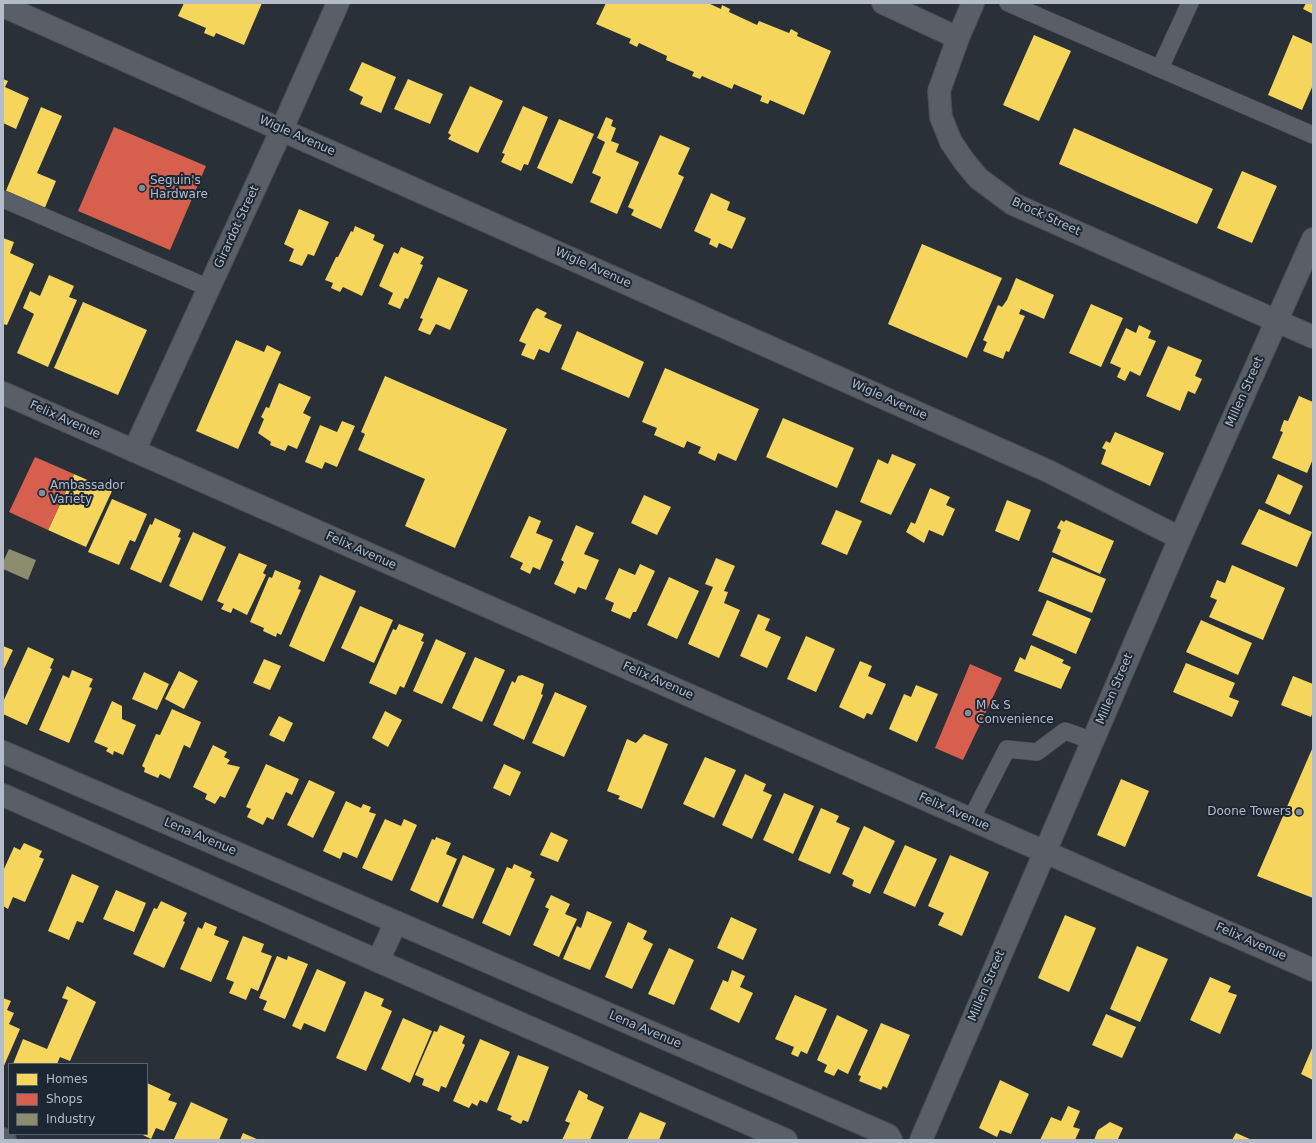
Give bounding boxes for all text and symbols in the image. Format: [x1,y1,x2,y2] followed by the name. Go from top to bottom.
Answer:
[257,113,337,159] street label: Wigle Avenue
[150,174,208,202] place label: Seguin's Hardware
[137,183,147,193] marker: Seguin's Hardware
[212,183,262,271] street label: Girardot Street
[1009,195,1083,239] street label: Brock Street
[553,245,633,291] street label: Wigle Avenue
[1223,355,1267,429] street label: Millen Street
[849,377,929,423] street label: Wigle Avenue
[27,398,103,442] street label: Felix Avenue
[50,479,125,507] place label: Ambassador Variety
[37,488,47,498] marker: Ambassador Variety
[323,529,399,573] street label: Felix Avenue
[1094,651,1136,727] street label: Millen Street
[620,659,696,703] street label: Felix Avenue
[976,699,1054,727] place label: M & S Convenience
[963,708,973,718] marker: M & S Convenience
[916,790,992,834] street label: Felix Avenue
[1207,805,1291,819] place label: Doone Towers
[1294,807,1304,817] marker: Doone Towers
[162,815,238,859] street label: Lena Avenue
[1213,920,1289,964] street label: Felix Avenue
[966,948,1008,1024] street label: Millen Street
[607,1008,683,1052] street label: Lena Avenue
[8,1063,148,1135] legend
[46,1072,88,1086] text: Homes
[46,1092,82,1106] text: Shops
[46,1112,95,1126] text: Industry

